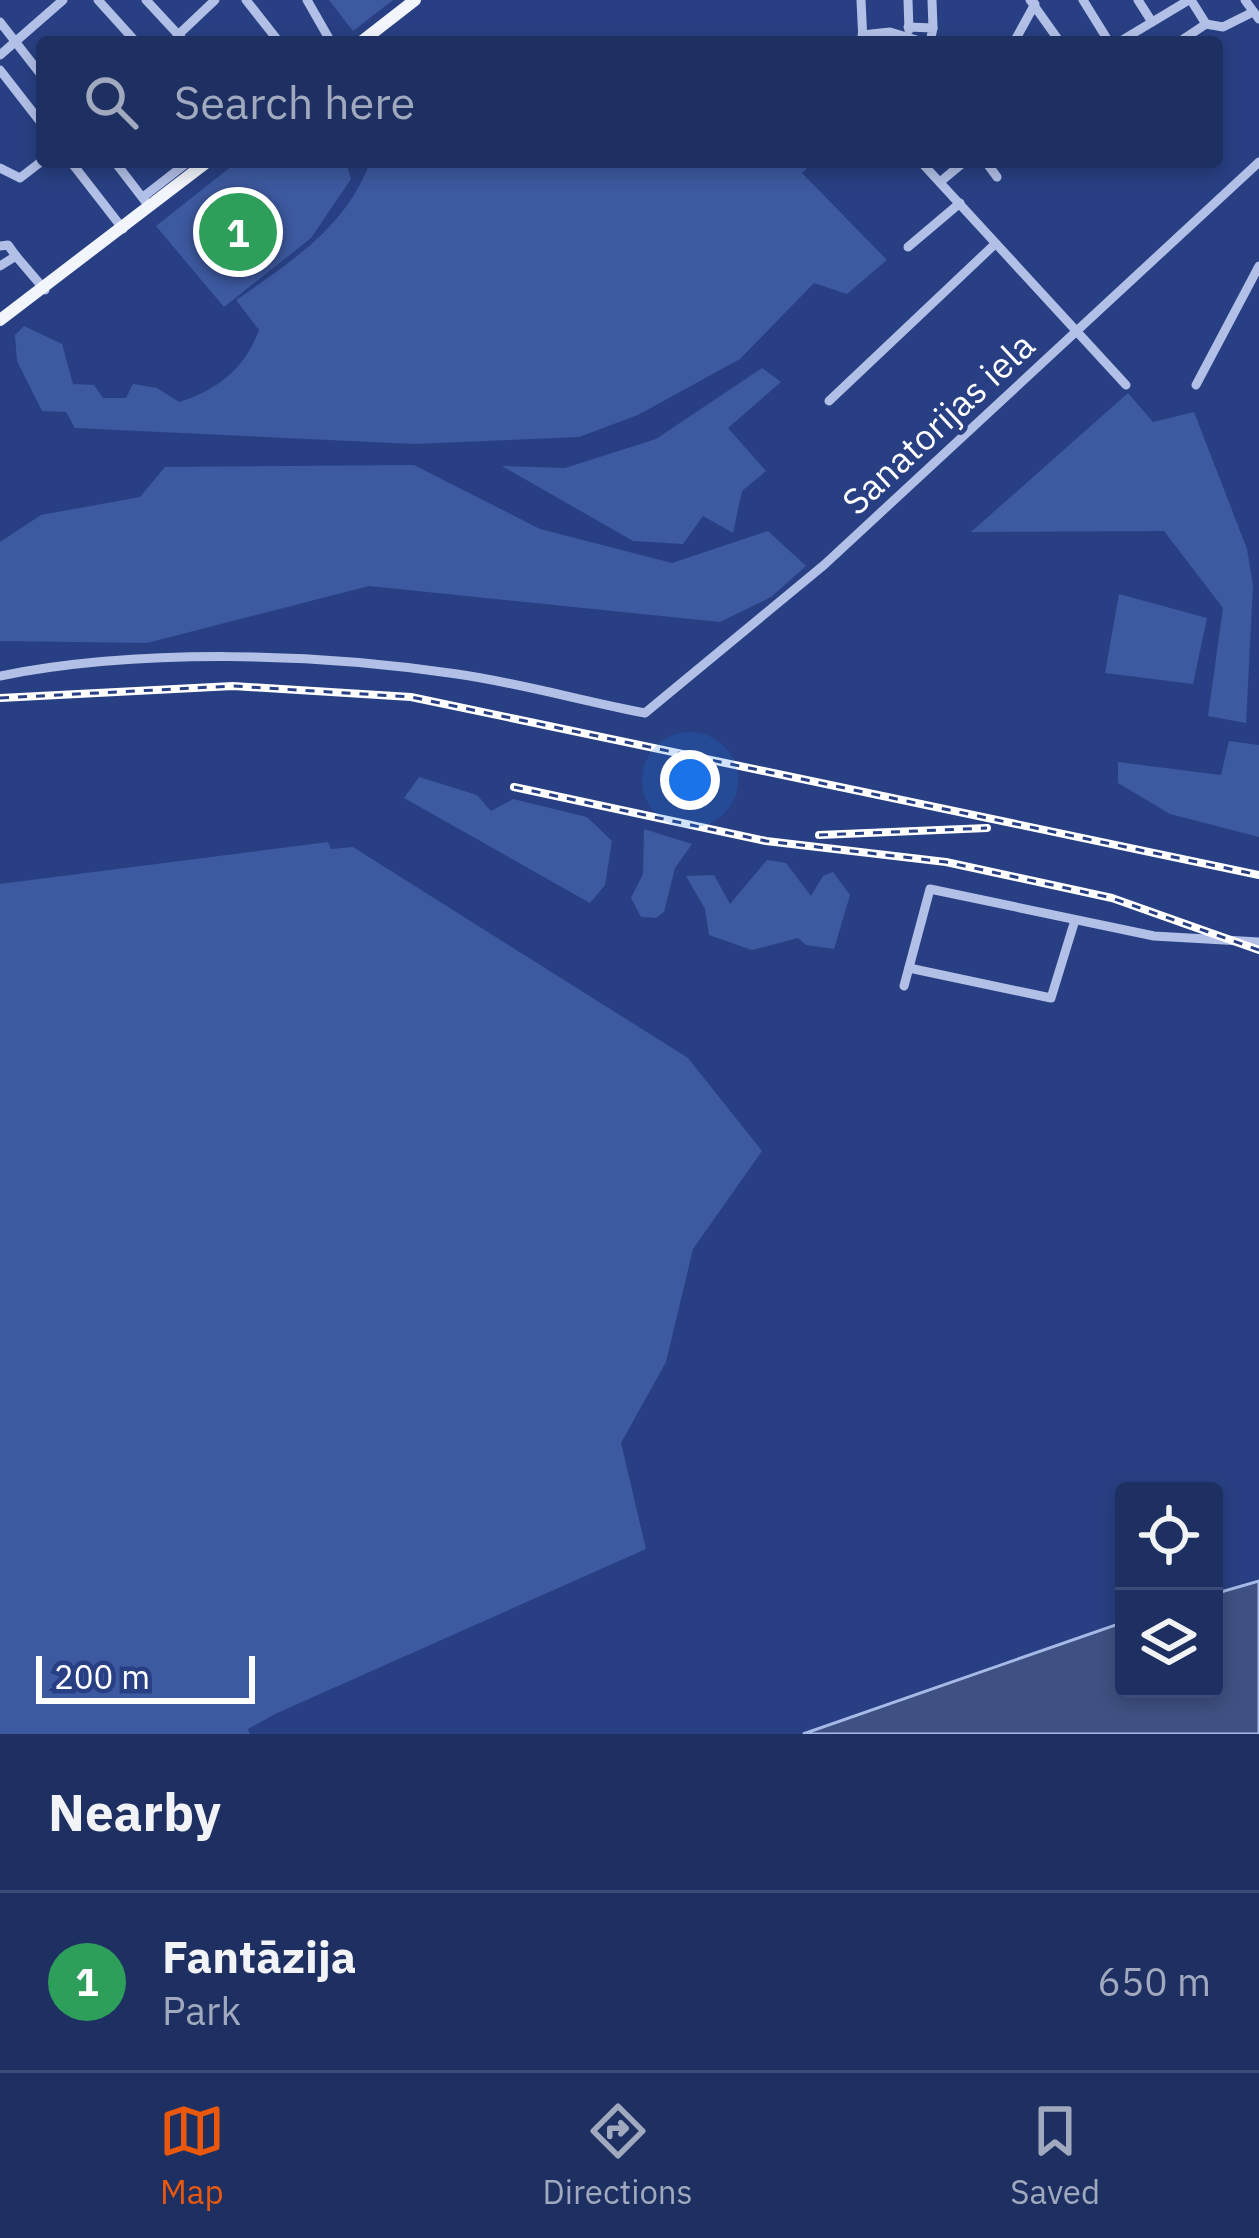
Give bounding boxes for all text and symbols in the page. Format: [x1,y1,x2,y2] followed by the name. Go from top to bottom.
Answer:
[36,36,1223,168] search box
[78,69,144,135] icon: search
[174,73,415,131] text: Search here
[199,187,277,277] pin: 1
[832,322,1044,524] street label: Sanatorijas iela
[660,750,720,810] your location
[1115,1482,1223,1698] map controls
[1115,1482,1223,1590] button: locate
[1115,1590,1223,1698] button: layers
[36,1650,255,1703] scale bar
[54,1655,150,1698] text: 200 m
[48,1779,221,1845] text: Nearby
[162,1927,356,1985] text: Fantāzija
[75,1956,99,2007] text: 1
[1098,1956,1211,2007] text: 650 m
[162,1985,241,2036] text: Park
[159,2098,225,2213] tab: Map
[543,2098,693,2213] tab: Directions
[1010,2098,1100,2213] tab: Saved

